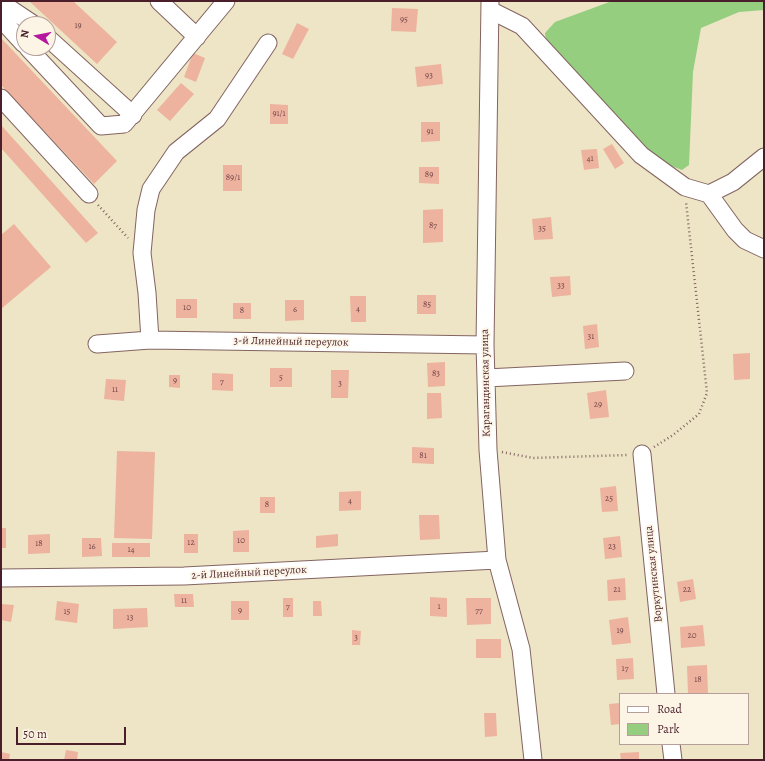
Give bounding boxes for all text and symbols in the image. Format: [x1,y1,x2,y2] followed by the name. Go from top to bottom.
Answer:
[400,15,408,25] house number: 95
[16,16,56,56] north arrow
[74,21,82,31] house number: 19
[17,29,33,39] text: N
[425,71,433,81] house number: 93
[272,109,286,119] house number: 91/1
[426,127,434,137] house number: 91
[586,154,594,164] house number: 41
[425,170,433,180] house number: 89
[226,173,240,183] house number: 89/1
[429,221,437,231] house number: 87
[538,224,546,234] house number: 35
[557,281,565,291] house number: 33
[423,300,431,310] house number: 85
[183,303,191,313] house number: 10
[356,304,360,314] house number: 4
[293,305,297,315] house number: 6
[240,306,244,316] house number: 8
[478,329,494,437] street label: Карагандинская улица
[588,332,594,342] house number: 31
[233,334,349,350] street label: 3-й Линейный переулок
[432,369,440,379] house number: 83
[279,373,283,383] house number: 5
[173,376,177,386] house number: 9
[220,377,224,387] house number: 7
[338,379,342,389] house number: 3
[112,385,118,395] house number: 11
[594,400,602,410] house number: 29
[419,451,427,461] house number: 81
[605,494,613,504] house number: 25
[348,496,352,506] house number: 4
[265,500,269,510] house number: 8
[642,525,666,623] street label: Воркутинская улица
[237,536,245,546] house number: 10
[187,538,195,548] house number: 12
[35,539,43,549] house number: 18
[88,542,96,552] house number: 16
[608,542,616,552] house number: 23
[127,545,135,555] house number: 14
[191,563,307,583] street label: 2-й Линейный переулок
[613,585,621,595] house number: 21
[683,585,691,595] house number: 22
[181,596,187,606] house number: 11
[286,602,290,612] house number: 7
[437,602,441,612] house number: 1
[238,606,242,616] house number: 9
[475,606,483,616] house number: 77
[64,607,70,617] house number: 15
[127,613,133,623] house number: 13
[616,626,624,636] house number: 19
[687,631,697,641] house number: 20
[354,633,358,643] house number: 3
[622,664,628,674] house number: 17
[694,675,702,685] house number: 18
[619,693,749,745] legend
[657,701,682,717] text: Road
[18,719,128,745] scale bar
[657,721,680,737] text: Park
[23,726,47,742] text: 50 m

